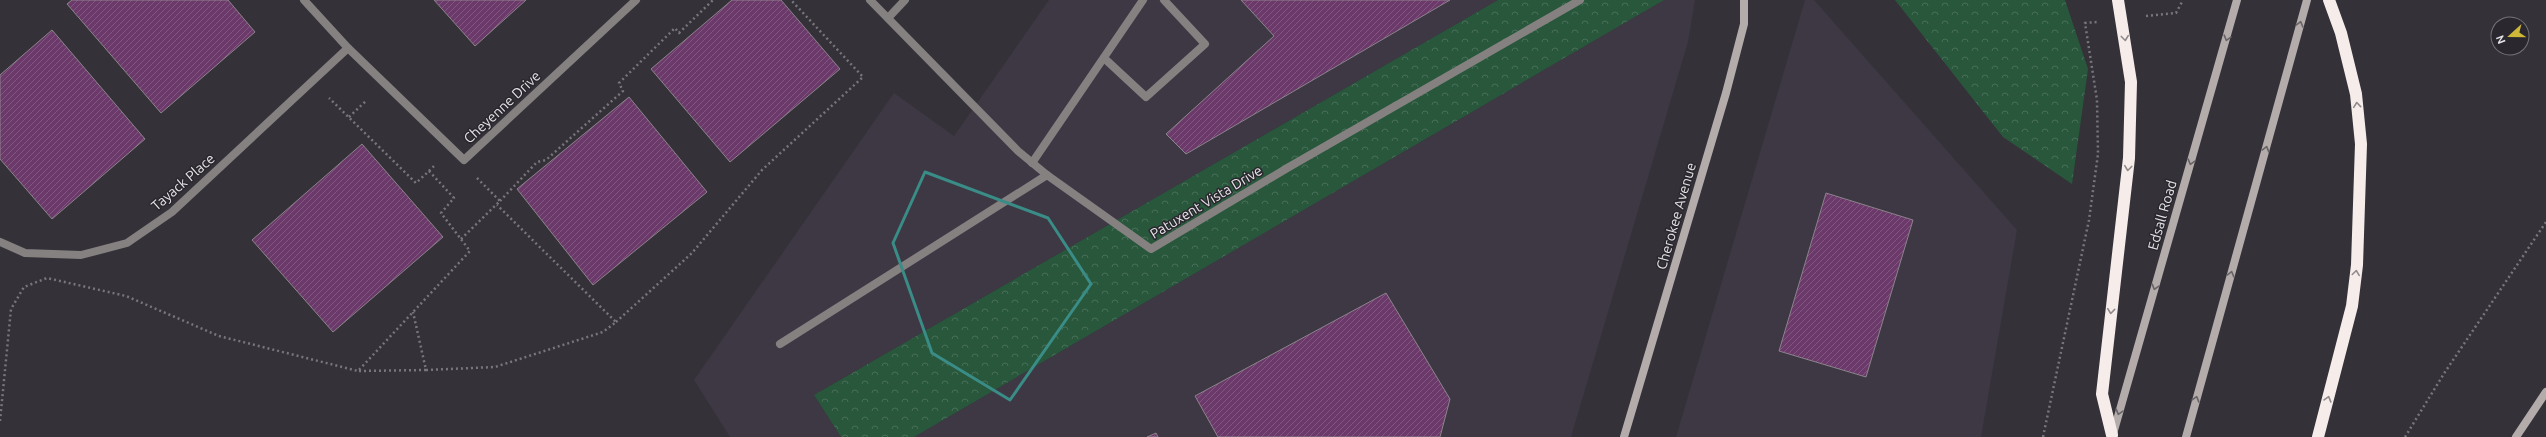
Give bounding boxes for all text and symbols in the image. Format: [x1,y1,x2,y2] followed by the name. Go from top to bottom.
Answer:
[2490,16,2530,56] north arrow
[2296,20,2304,27] one-way arrow
[2223,34,2231,41] one-way arrow
[2494,34,2508,46] text: N
[2120,35,2129,41] one-way arrow
[460,67,544,147] street label: Cheyenne Drive
[2353,102,2362,108] one-way arrow
[2261,146,2270,153] one-way arrow
[148,150,218,214] street label: Tayack Place
[2187,159,2196,166] one-way arrow
[1653,161,1699,271] street label: Cherokee Avenue
[1147,162,1265,242] street label: Patuxent Vista Drive
[2124,165,2133,171] one-way arrow
[2144,178,2180,252] street label: Edsall Road
[2351,270,2360,276] one-way arrow
[2226,271,2235,278] one-way arrow
[2151,284,2160,291] one-way arrow
[2107,308,2116,314] one-way arrow
[2191,396,2200,403] one-way arrow
[2323,396,2332,403] one-way arrow
[2115,409,2124,416] one-way arrow

